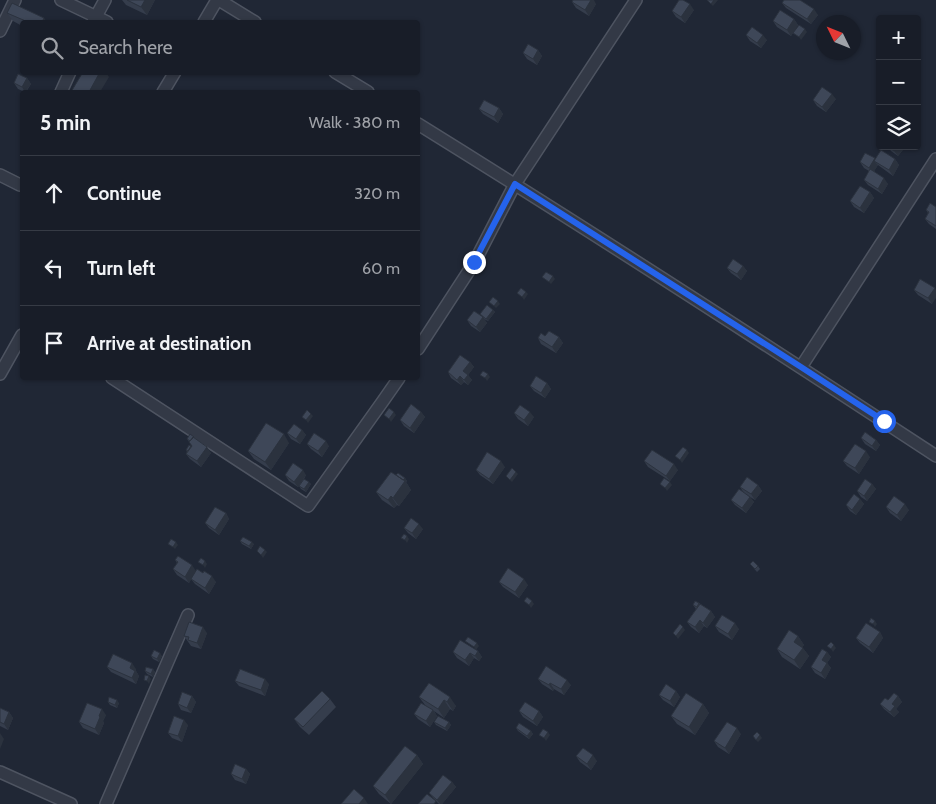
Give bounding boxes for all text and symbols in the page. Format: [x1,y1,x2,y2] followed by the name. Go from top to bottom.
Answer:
[816,15,861,60] north arrow
[876,15,921,150] map controls
[876,15,921,60] button: +
[20,20,420,75] search box
[38,34,66,62] icon: search
[78,36,172,59] text: Search here
[876,60,921,105] button: −
[876,105,921,150] button: layers
[40,110,91,135] text: 5 min
[309,113,400,132] text: Walk · 380 m
[40,179,68,207] icon: ahead
[87,182,161,205] text: Continue
[354,184,400,203] text: 320 m
[463,251,486,274] route end
[40,254,68,282] icon: left
[87,257,155,280] text: Turn left
[362,259,400,278] text: 60 m
[40,329,68,357] icon: arrive
[87,332,251,355] text: Arrive at destination
[873,410,896,433] route start

